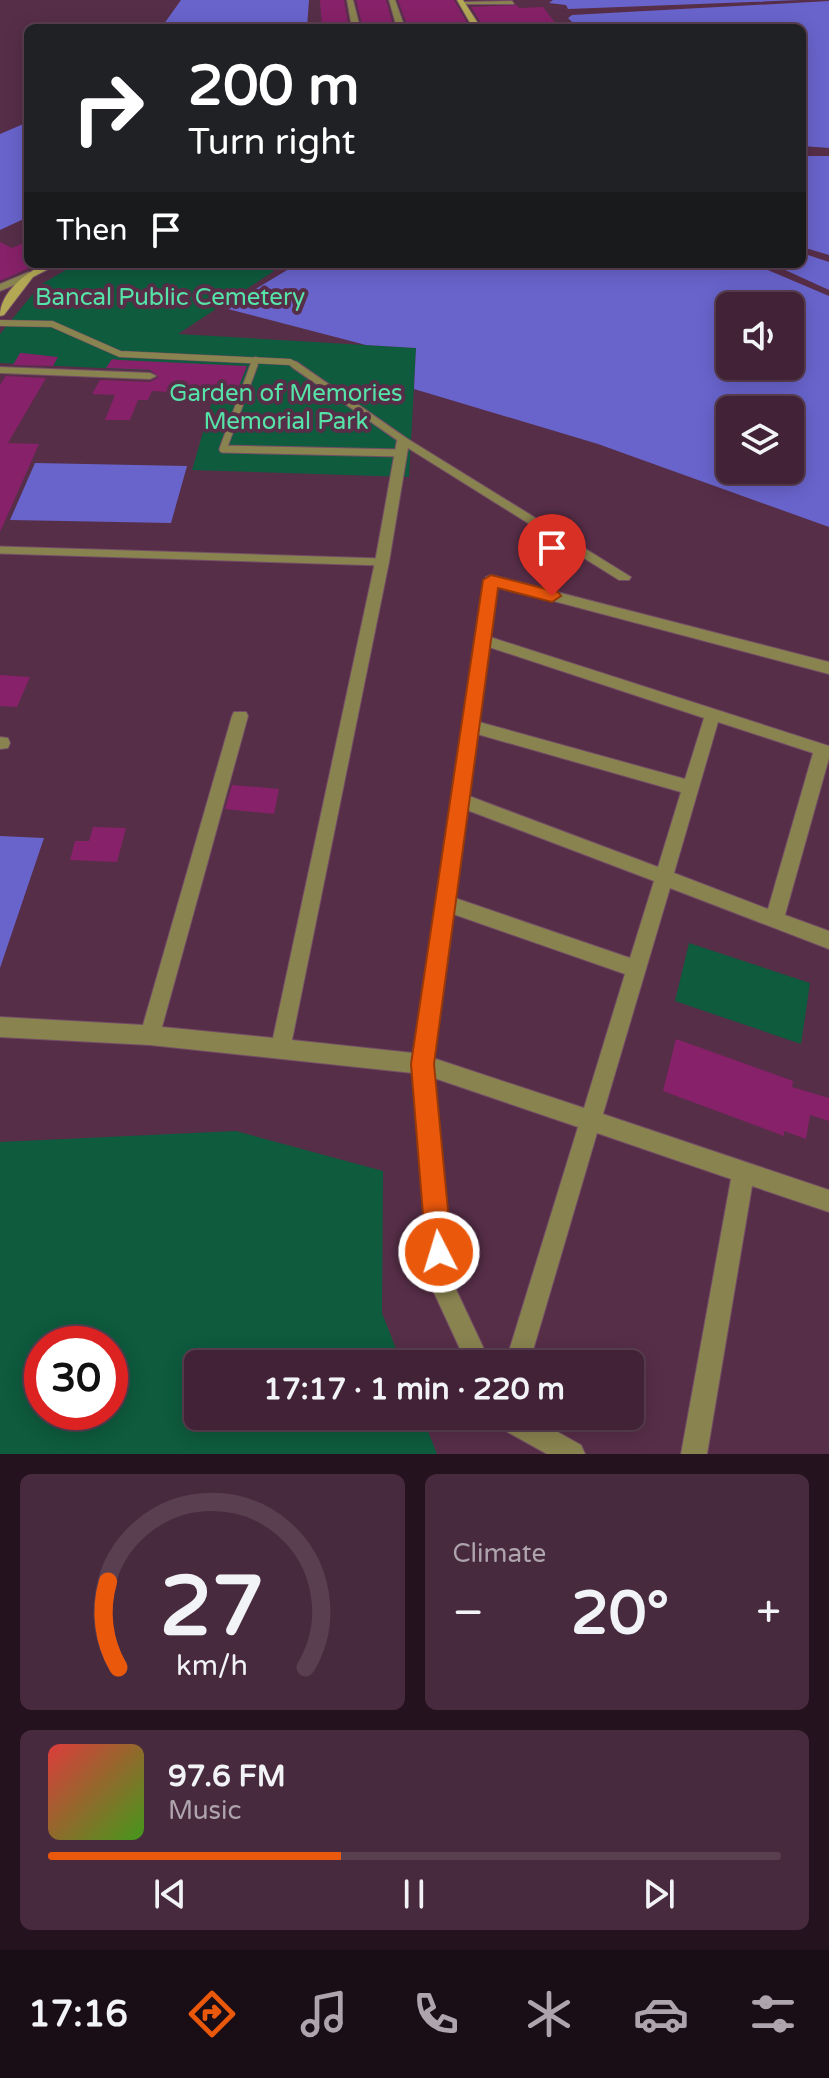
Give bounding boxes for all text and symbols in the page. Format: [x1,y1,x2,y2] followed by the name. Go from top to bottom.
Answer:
[188,53,359,120] text: 200 m
[56,56,160,160] icon: right
[188,121,355,164] text: Turn right
[144,208,188,252] icon: arrive
[56,212,128,249] text: Then
[35,283,305,312] park label: Bancal Public Cemetery
[716,292,804,484] map controls
[716,292,804,380] button: sound
[169,379,403,436] park label: Garden of Memories Memorial Park
[716,396,804,484] button: layers
[518,514,586,596] pin
[530,526,574,570] icon: arrive
[397,1210,481,1294] position arrow
[24,1326,128,1430] speed limit sign: 30
[263,1371,565,1408] text: 17:17 · 1 min · 220 m
[453,1538,546,1569] text: Climate
[160,1558,264,1658] text: 27
[571,1578,669,1650] text: 20°
[453,1587,484,1640] text: −
[756,1587,781,1640] text: +
[176,1649,248,1683] text: km/h
[168,1758,286,1795] text: 97.6 FM
[168,1795,241,1826] text: Music
[148,1872,192,1916] icon: previous
[392,1872,436,1916] icon: pause
[637,1872,681,1916] icon: next
[184,1986,240,2042] icon: directions
[296,1986,352,2042] icon: music
[408,1986,464,2042] icon: phone
[521,1986,577,2042] icon: climate
[633,1986,689,2042] icon: car
[745,1986,801,2042] icon: filters
[28,1993,128,2036] text: 17:16

